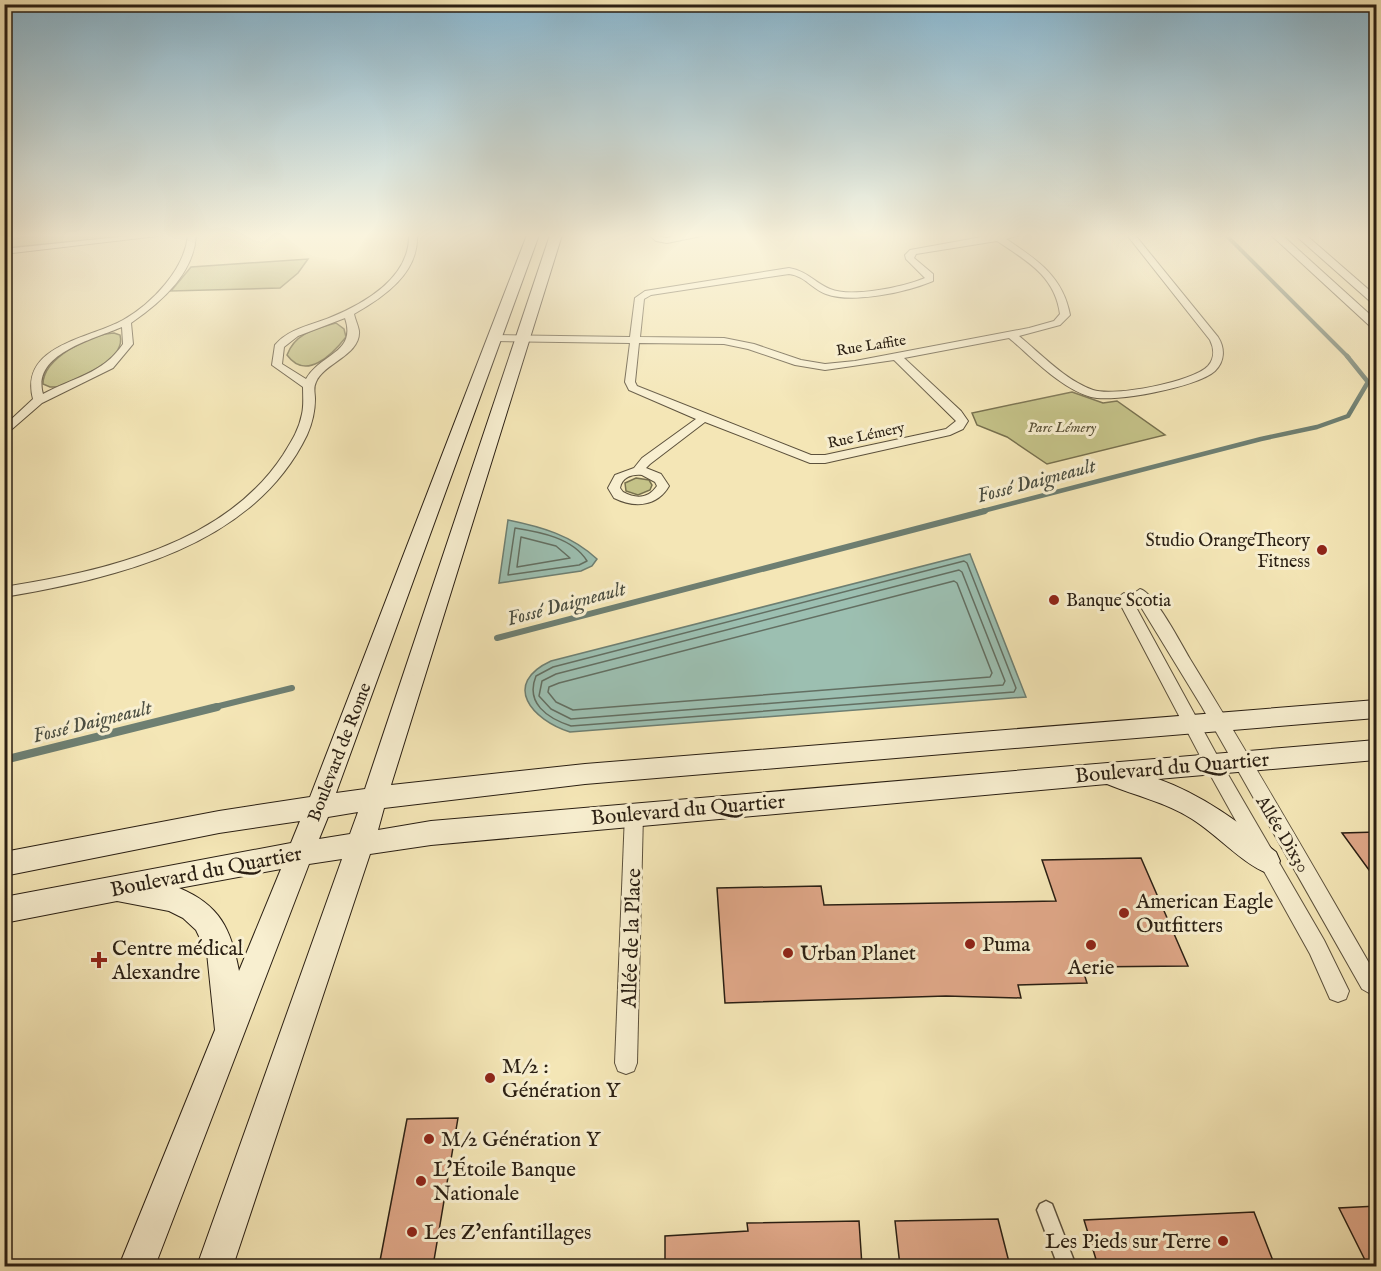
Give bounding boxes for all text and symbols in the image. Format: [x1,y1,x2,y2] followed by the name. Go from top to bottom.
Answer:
[835,331,907,360] street label: Rue Laffite
[826,418,907,453] street label: Rue Lémery
[1028,418,1097,437] park label: Parc Lémery
[974,453,1100,510] water label: Fossé Daigneault
[1146,530,1310,574] place label: Studio OrangeTheory Fitness
[1315,543,1329,557] marker: Studio OrangeTheory Fitness
[504,576,630,633] water label: Fossé Daigneault
[1066,590,1171,613] place label: Banque Scotia
[1047,593,1061,607] marker: Banque Scotia
[303,680,377,825] street label: Boulevard de Rome
[30,695,156,750] water label: Fossé Daigneault
[1074,747,1271,790] street label: Boulevard du Quartier
[590,789,787,832] street label: Boulevard du Quartier
[1249,791,1314,878] street label: Allée Dix30
[108,841,305,904] street label: Boulevard du Quartier
[617,867,648,1009] street label: Allée de la Place
[1135,889,1274,940] place label: American Eagle Outfitters
[1117,906,1131,920] marker: American Eagle Outfitters
[982,932,1031,959] place label: Puma
[111,936,244,987] place label: Centre médical Alexandre
[963,937,977,951] marker: Puma
[1084,938,1098,952] marker: Aerie
[800,941,916,968] place label: Urban Planet
[781,946,795,960] marker: Urban Planet
[90,951,108,969] marker: Centre médical Alexandre
[1067,955,1115,982] place label: Aerie
[502,1054,622,1105] place label: M/2 : Génération Y
[483,1071,497,1085] marker: M/2 : Génération Y
[441,1127,602,1154] place label: M/2 Génération Y
[422,1132,436,1146] marker: M/2 Génération Y
[433,1156,576,1208] place label: L'Étoile Banque Nationale
[414,1174,428,1188] marker: L'Étoile Banque Nationale
[424,1220,591,1247] place label: Les Z'enfantillages
[405,1225,419,1239] marker: Les Z'enfantillages
[1045,1229,1211,1256] place label: Les Pieds sur Terre
[1216,1234,1230,1248] marker: Les Pieds sur Terre

